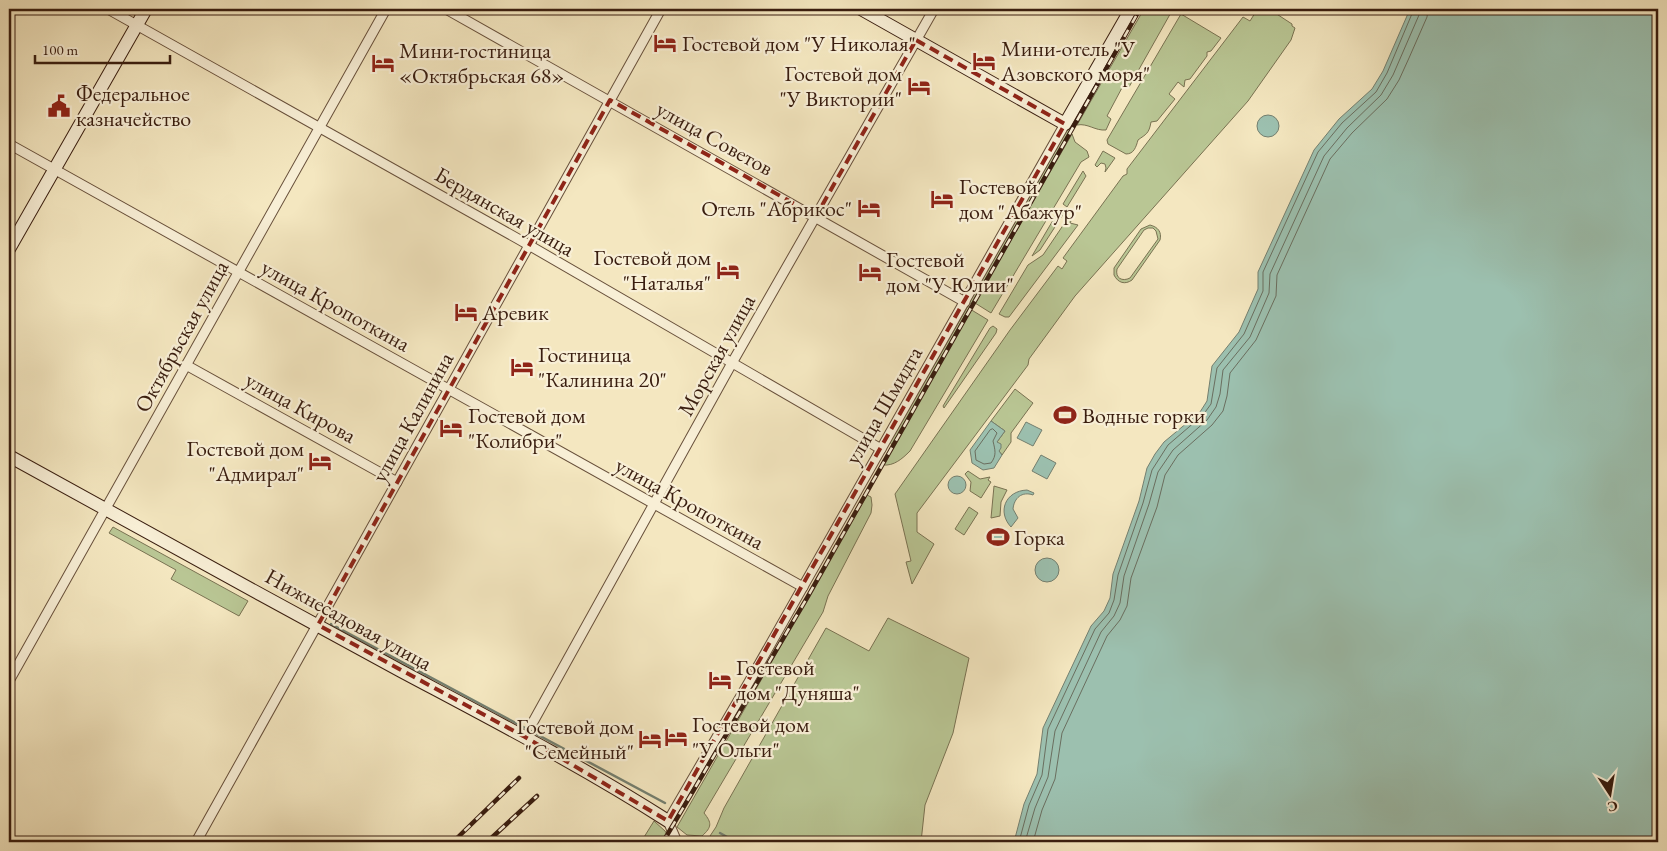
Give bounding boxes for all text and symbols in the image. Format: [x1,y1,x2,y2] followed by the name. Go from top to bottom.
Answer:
[682,29,916,58] place label: Гостевой дом "У Николая"
[652,30,678,56] hotel icon: Гостевой дом "У Николая"
[35,32,170,64] scale bar
[1000,34,1150,88] place label: Мини-отель "У Азовского моря"
[399,36,564,90] place label: Мини-гостиница «Октябрьская 68»
[42,40,79,59] text: 100 m
[971,48,997,74] hotel icon: Мини-отель "У Азовского моря"
[370,50,396,76] hotel icon: Мини-гостиница «Октябрьская 68»
[779,59,902,113] place label: Гостевой дом "У Виктории"
[906,73,932,99] hotel icon: Гостевой дом "У Виктории"
[76,79,191,133] place label: Федеральное казначейство
[46,93,72,119] public building icon: Федеральное казначейство
[651,94,778,182] street label: улица Советов
[430,160,580,263] street label: Бердянская улица
[959,172,1082,226] place label: Гостевой дом "Абажур"
[929,186,955,212] hotel icon: Гостевой дом "Абажур"
[701,194,852,223] place label: Отель "Абрикос"
[856,195,882,221] hotel icon: Отель "Абрикос"
[593,243,711,297] place label: Гостевой дом "Наталья"
[886,245,1014,299] place label: Гостевой дом "У Юлии"
[256,253,416,358] street label: улица Кропоткина
[128,255,235,417] street label: Октябрьская улица
[715,257,741,283] hotel icon: Гостевой дом "Наталья"
[857,259,883,285] hotel icon: Гостевой дом "У Юлии"
[671,289,762,421] street label: Морская улица
[481,298,549,327] place label: Аревик
[453,299,479,325] hotel icon: Аревик
[538,340,667,394] place label: Гостиница "Калинина 20"
[838,341,929,470] street label: улица Шмидта
[365,347,460,488] street label: улица Калинина
[509,354,535,380] hotel icon: Гостиница "Калинина 20"
[240,365,361,450] street label: улица Кирова
[468,401,586,455] place label: Гостевой дом "Колибри"
[1082,401,1206,430] place label: Водные горки
[1052,402,1078,428] sports icon: Водные горки
[438,415,464,441] hotel icon: Гостевой дом "Колибри"
[186,434,304,488] place label: Гостевой дом "Адмирал"
[307,448,333,474] hotel icon: Гостевой дом "Адмирал"
[610,451,770,556] street label: улица Кропоткина
[1014,523,1065,552] place label: Горка
[985,524,1011,550] sports icon: Горка
[260,561,438,677] street label: Нижнесадовая улица
[736,653,860,707] place label: Гостевой дом "Дуняша"
[707,667,733,693] hotel icon: Гостевой дом "Дуняша"
[692,710,810,764] place label: Гостевой дом "У Ольги"
[516,712,634,766] place label: Гостевой дом "Семейный"
[663,724,689,750] hotel icon: Гостевой дом "У Ольги"
[637,726,663,752] hotel icon: Гостевой дом "Семейный"
[1584,768,1634,818] north arrow
[1606,797,1619,817] text: С

